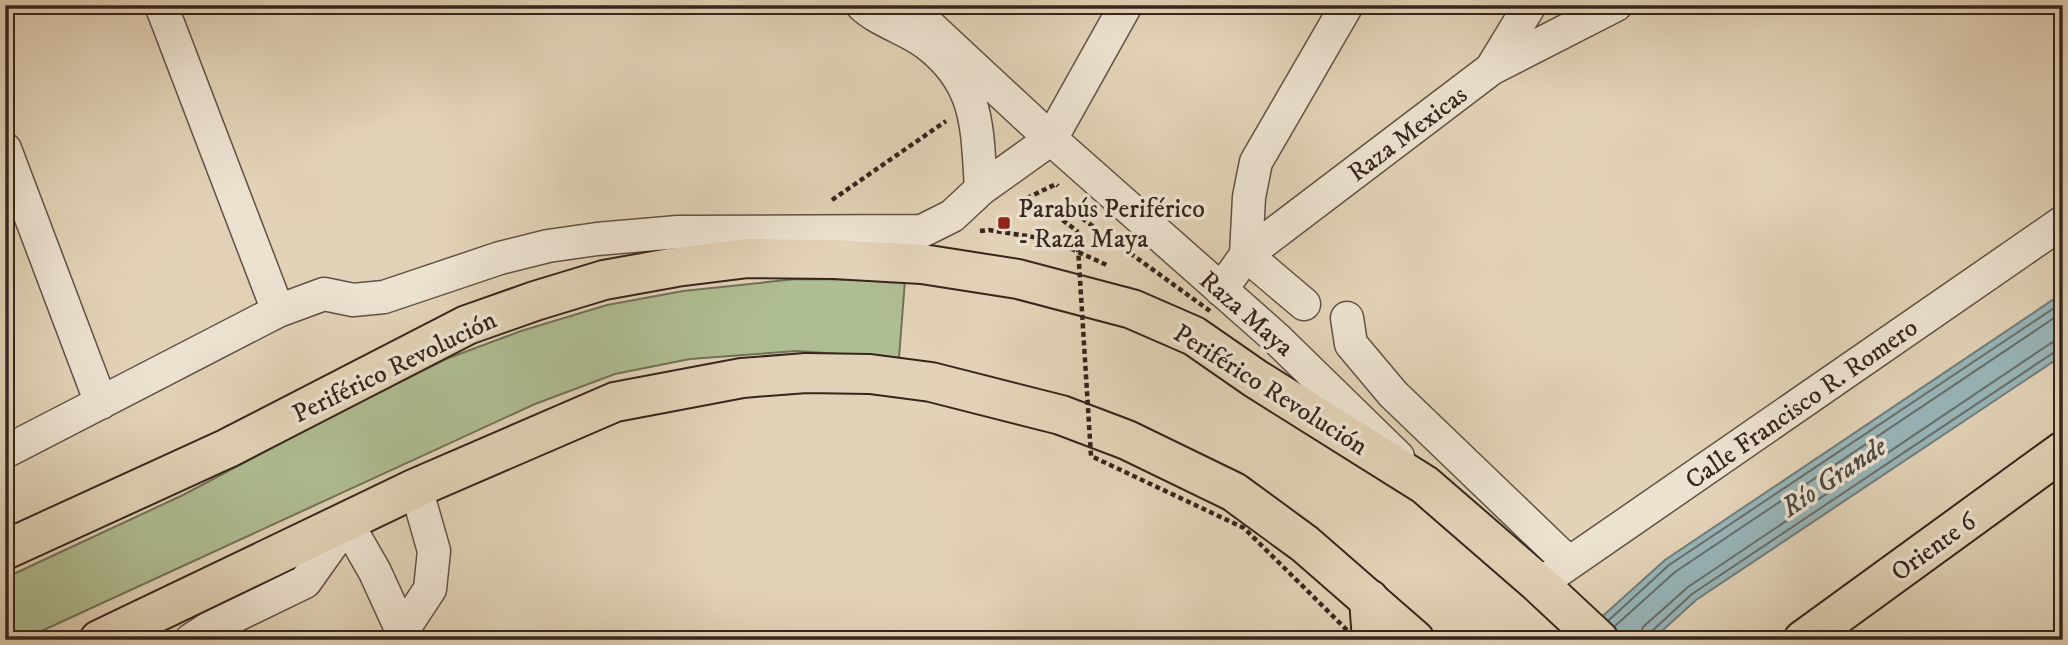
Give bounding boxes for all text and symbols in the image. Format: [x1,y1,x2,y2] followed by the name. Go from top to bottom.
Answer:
[1342,79,1474,190] street label: Raza Mexicas
[1018,193,1205,256] place label: Parabús Periférico - Raza Maya
[996,215,1012,231] marker: Parabús Periférico - Raza Maya
[1192,264,1300,364] street label: Raza Maya
[287,303,502,431] street label: Periférico Revolución
[1679,311,1925,497] street label: Calle Francisco R. Romero
[1167,317,1374,464] street label: Periférico Revolución
[1774,428,1894,526] water label: Río Grande
[1885,504,1984,589] street label: Oriente 6

